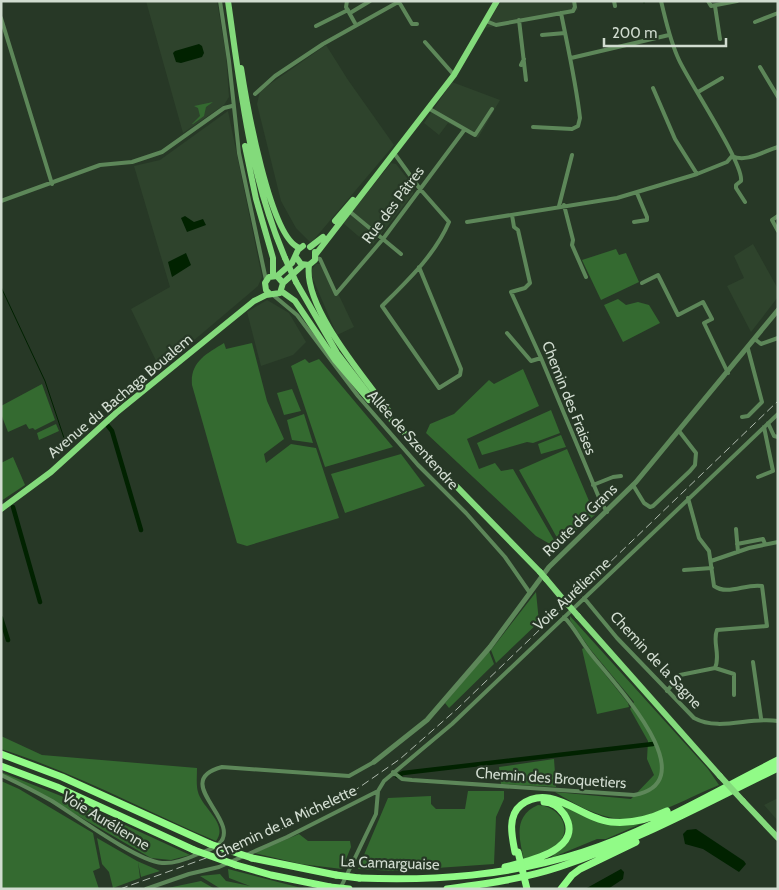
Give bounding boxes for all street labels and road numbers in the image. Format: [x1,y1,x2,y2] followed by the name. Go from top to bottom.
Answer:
[358,163,428,247] street label: Rue des Pâtres
[44,330,196,462] street label: Avenue du Bachaga Boualem
[538,339,600,457] street label: Chemin des Fraises
[364,387,462,494] street label: Allée de Szentendre
[539,480,621,560] street label: Route de Grans
[530,554,614,634] street label: Voie Aurélienne
[606,608,706,712] street label: Chemin de la Sagne
[475,764,627,792] street label: Chemin des Broquetiers
[213,781,360,863] street label: Chemin de la Michelette
[59,788,153,854] street label: Voie Aurélienne
[340,852,440,874] street label: La Camarguaise

